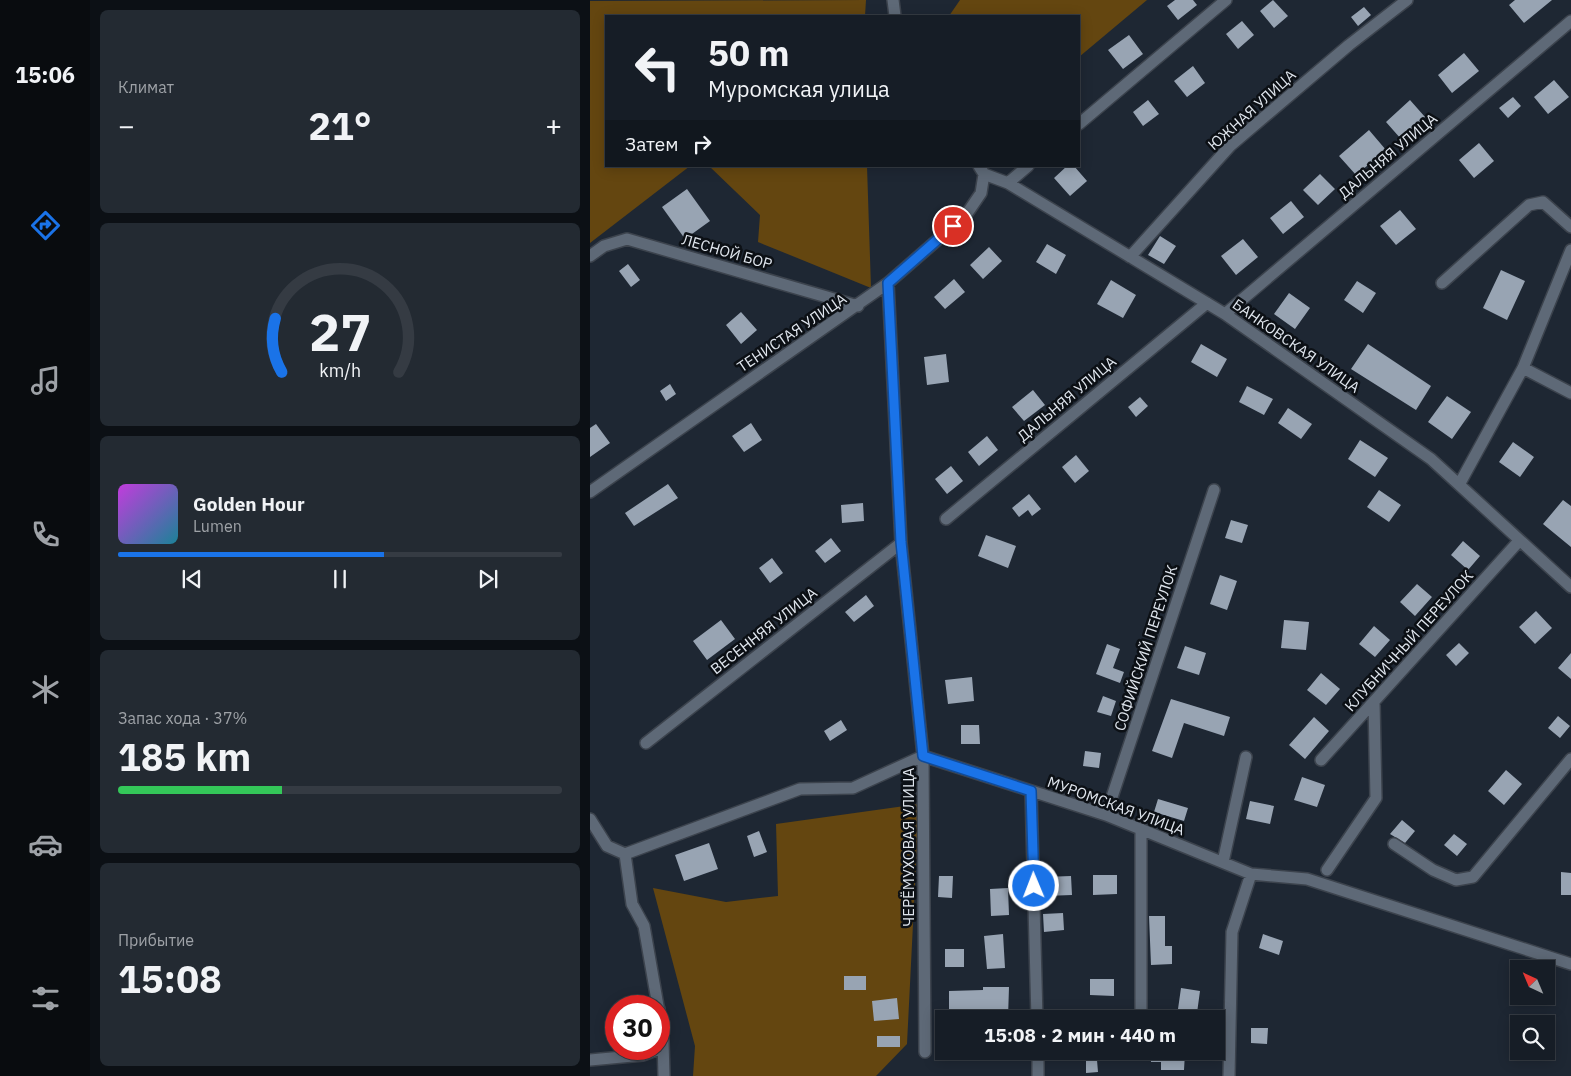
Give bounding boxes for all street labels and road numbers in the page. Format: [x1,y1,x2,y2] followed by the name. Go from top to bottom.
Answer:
[1204,65,1300,154] street label: ЮЖНАЯ УЛИЦА
[1334,108,1441,203] street label: ДАЛЬНЯЯ УЛИЦА
[680,230,774,273] street label: ЛЕСНОЙ БОР
[733,289,850,376] street label: ТЕНИСТАЯ УЛИЦА
[1229,294,1364,397] street label: БАНКОВСКАЯ УЛИЦА
[1013,351,1120,446] street label: ДАЛЬНЯЯ УЛИЦА
[1110,562,1181,733] street label: СОФИЙСКИЙ ПЕРЕУЛОК
[1340,566,1477,715] street label: КЛУБНИЧНЫЙ ПЕРЕУЛОК
[707,583,821,678] street label: ВЕСЕННЯЯ УЛИЦА
[899,767,918,926] street label: ЧЕРЁМУХОВАЯ УЛИЦА
[1045,772,1188,839] street label: МУРОМСКАЯ УЛИЦА

